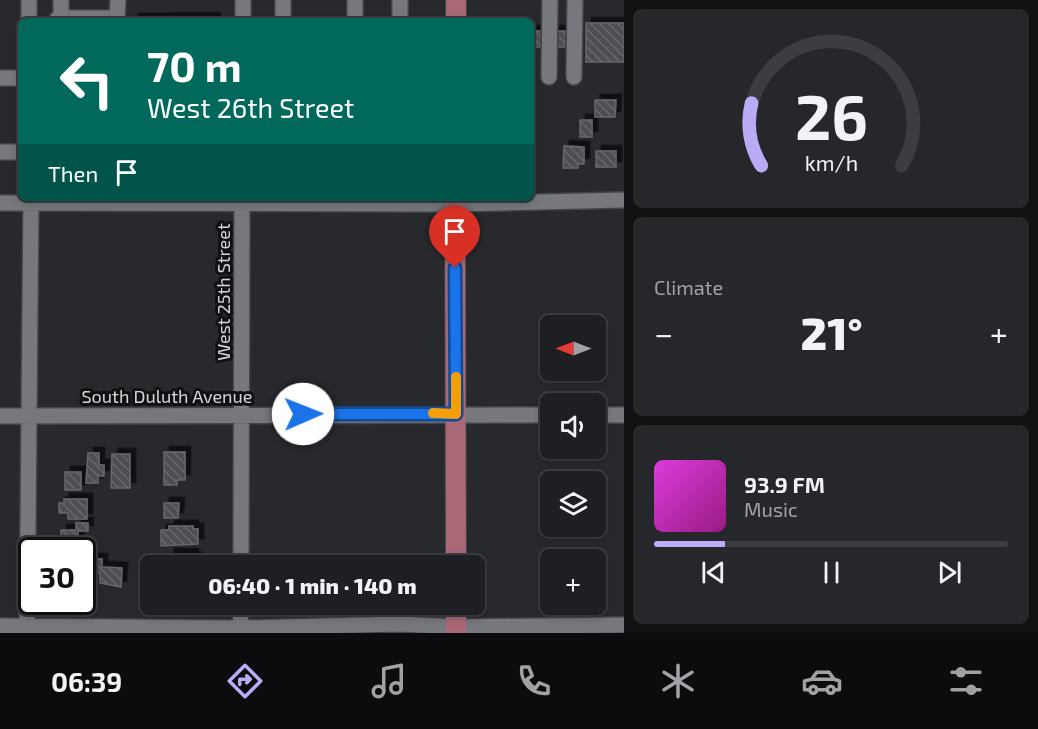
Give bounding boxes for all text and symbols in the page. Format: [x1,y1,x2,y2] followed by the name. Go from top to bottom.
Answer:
[147,40,242,90] text: 70 m
[48,42,126,120] icon: left
[794,78,868,153] text: 26
[147,91,354,123] text: West 26th Street
[804,150,858,175] text: km/h
[110,156,143,189] icon: arrive
[48,160,98,186] text: Then
[429,206,480,268] pin
[438,215,471,248] icon: arrive
[212,223,234,361] street label: West 25th Street
[654,275,723,299] text: Climate
[801,305,863,359] text: 21°
[654,313,673,353] text: −
[990,313,1008,353] text: +
[540,315,606,381] north arrow
[540,315,606,615] map controls
[271,382,335,446] position arrow
[82,385,252,407] street label: South Duluth Avenue
[540,393,606,459] button: sound
[540,471,606,537] button: layers
[744,471,825,497] text: 93.9 FM
[744,497,798,521] text: Music
[18,537,96,615] speed limit sign: 30
[540,549,606,615] button: +
[697,556,730,589] icon: previous
[815,556,848,589] icon: pause
[933,556,966,589] icon: next
[208,572,417,598] text: 06:40 · 1 min · 140 m
[224,660,266,702] icon: directions
[368,660,410,702] icon: music
[513,660,555,702] icon: phone
[657,660,699,702] icon: climate
[801,660,843,702] icon: car
[945,660,987,702] icon: filters
[51,665,122,697] text: 06:39

